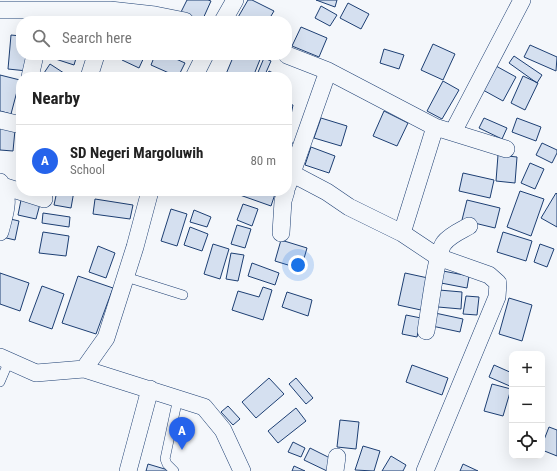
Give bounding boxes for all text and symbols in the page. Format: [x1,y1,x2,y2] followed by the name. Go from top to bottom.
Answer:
[16,16,292,60] search box
[30,27,52,49] icon: search
[62,29,132,47] text: Search here
[32,88,80,108] text: Nearby
[70,144,203,162] text: SD Negeri Margoluwih
[41,153,49,168] text: A
[250,153,276,168] text: 80 m
[70,162,105,177] text: School
[288,255,308,275] your location
[509,351,545,459] map controls
[509,351,545,387] button: +
[509,387,545,423] button: −
[169,417,195,450] pin: A
[509,423,545,459] button: locate

